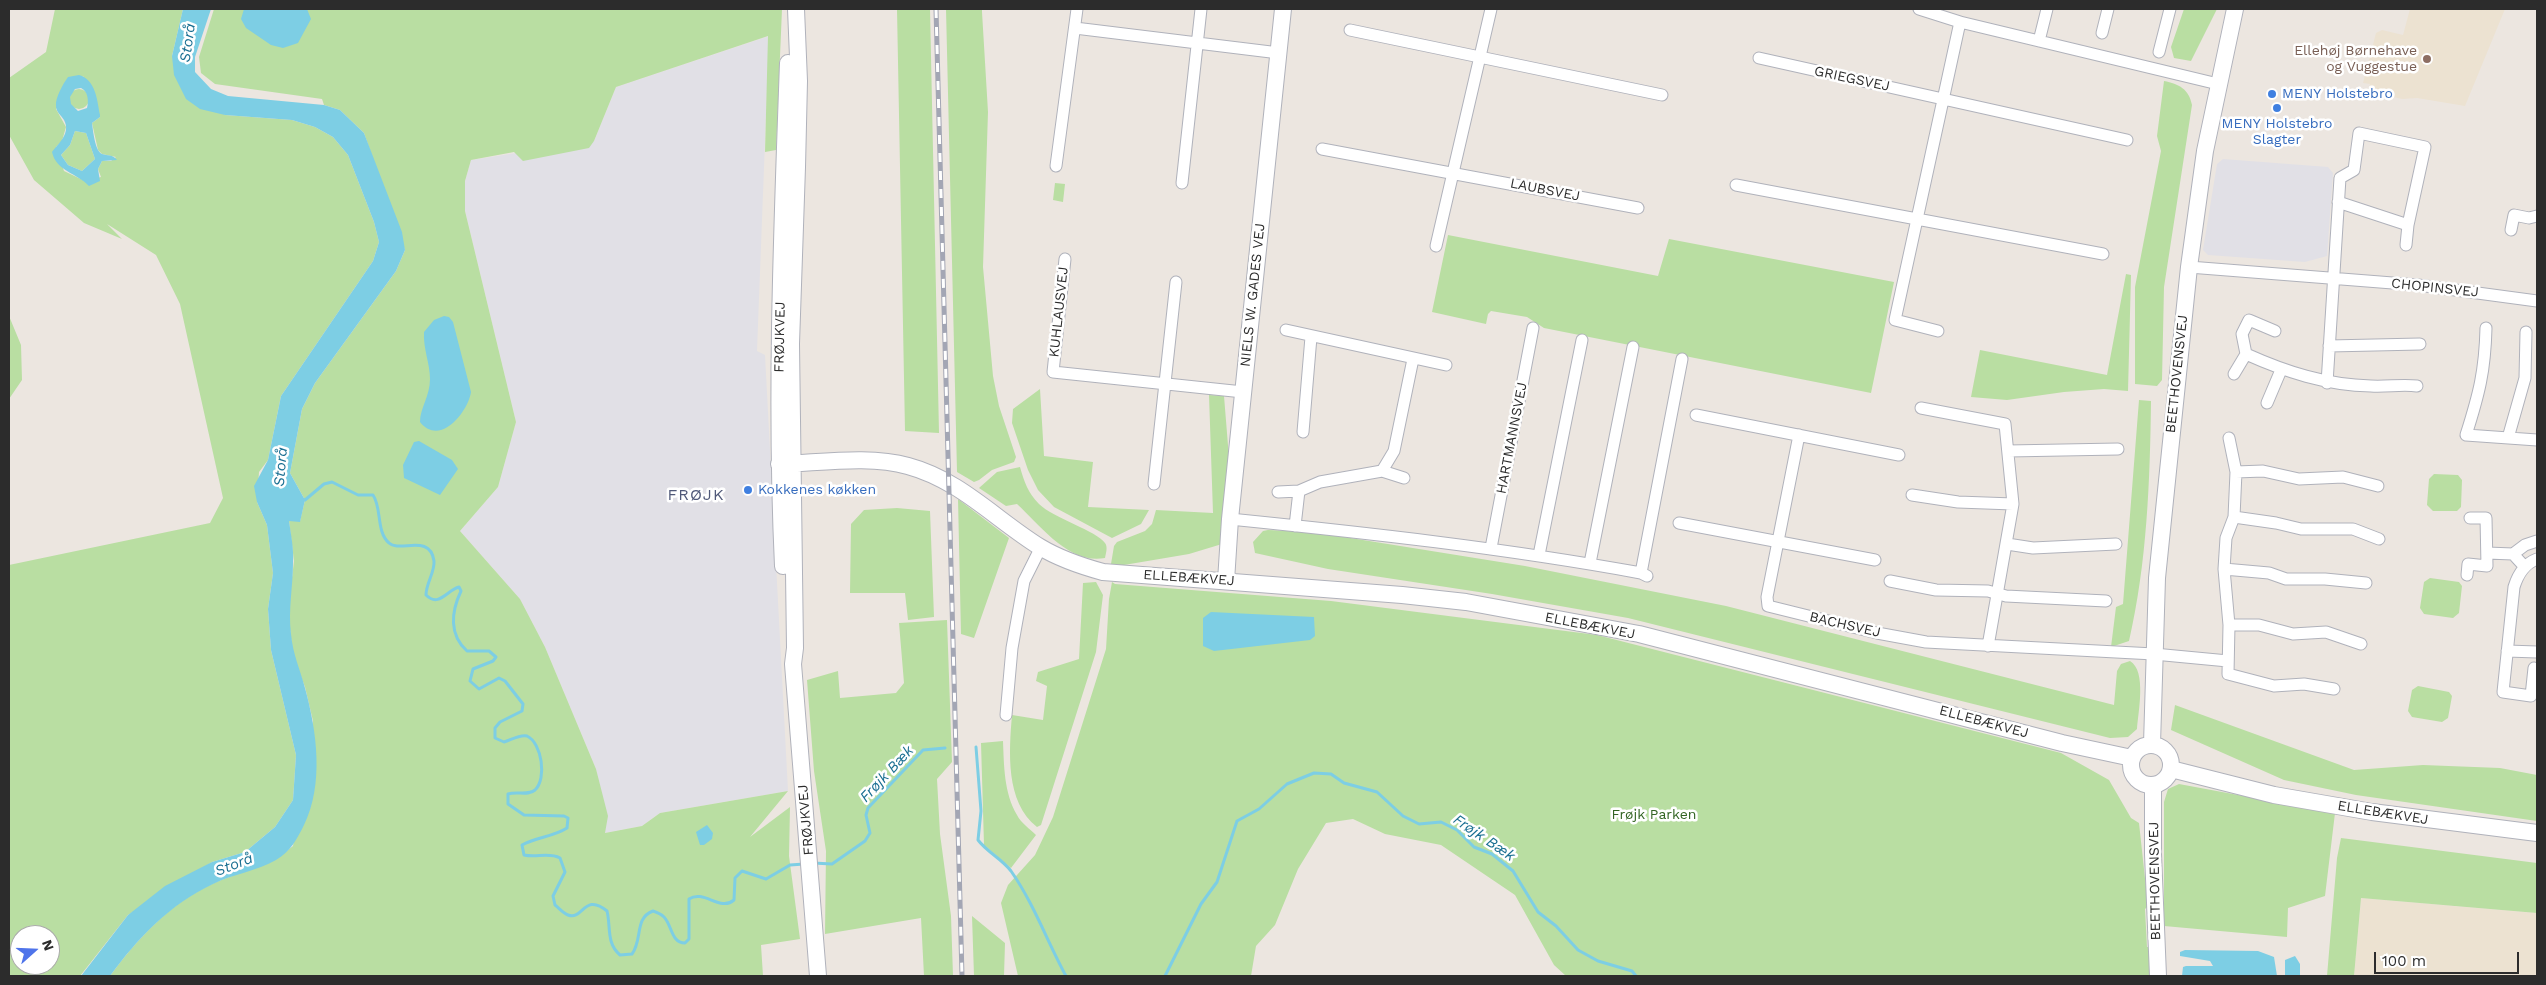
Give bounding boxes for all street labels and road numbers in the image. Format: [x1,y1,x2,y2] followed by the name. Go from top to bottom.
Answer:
[1813,63,1891,95] street label: GRIEGSVEJ
[1509,175,1581,205] street label: LAUBSVEJ
[1237,222,1269,368] street label: NIELS W. GADES VEJ
[1046,266,1072,358] street label: KUHLAUSVEJ
[2390,275,2480,301] street label: CHOPINSVEJ
[771,301,789,373] street label: FRØJKVEJ
[2162,314,2192,434] street label: BEETHOVENSVEJ
[1493,381,1531,495] street label: HARTMANNSVEJ
[1143,566,1235,590] street label: ELLEBÆKVEJ
[1543,609,1637,643] street label: ELLEBÆKVEJ
[1808,609,1882,641] street label: BACHSVEJ
[1937,702,2031,742] street label: ELLEBÆKVEJ
[795,784,817,856] street label: FRØJKVEJ
[2336,798,2430,828] street label: ELLEBÆKVEJ
[2146,821,2164,941] street label: BEETHOVENSVEJ

